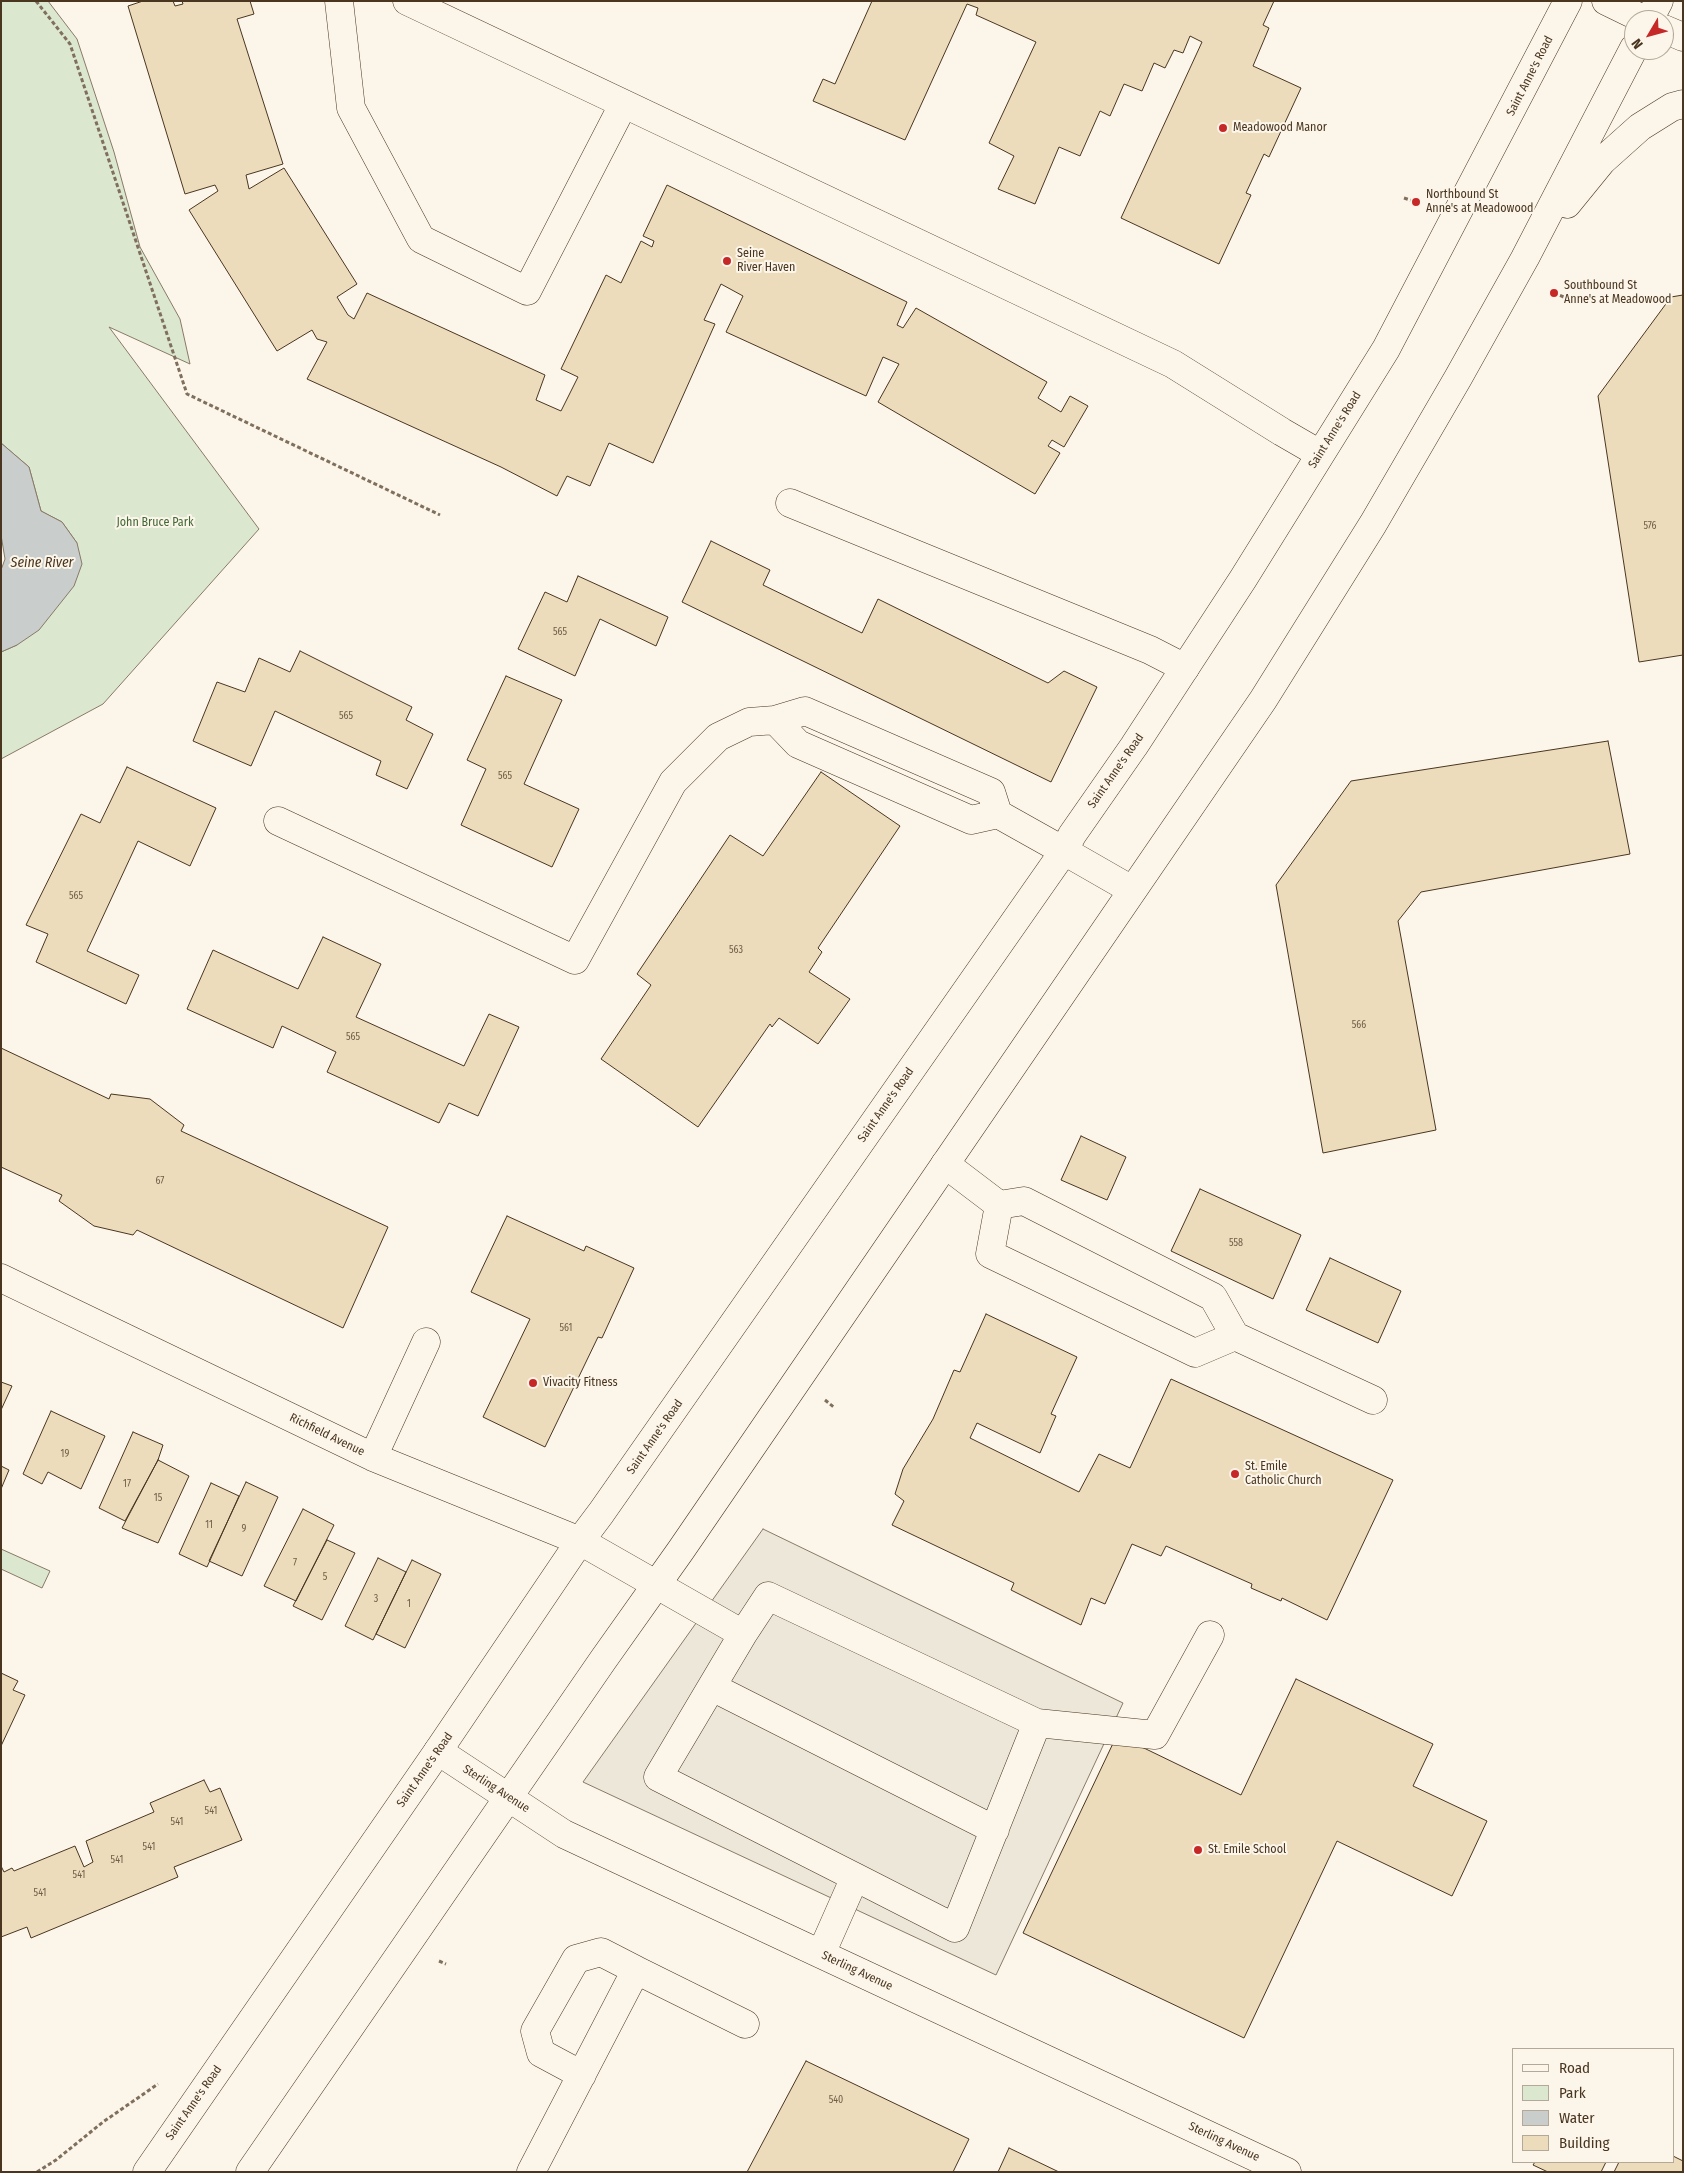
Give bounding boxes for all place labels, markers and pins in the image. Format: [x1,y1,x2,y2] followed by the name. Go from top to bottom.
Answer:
[1233,121,1327,135] place label: Meadowood Manor
[1217,122,1229,134] marker: Meadowood Manor
[1426,188,1534,216] place label: Northbound St Anne's at Meadowood
[1410,196,1422,208] marker: Northbound St Anne's at Meadowood
[737,247,795,275] place label: Seine River Haven
[721,255,733,267] marker: Seine River Haven
[1564,279,1672,307] place label: Southbound St Anne's at Meadowood
[1548,287,1560,299] marker: Southbound St Anne's at Meadowood
[543,1376,618,1390] place label: Vivacity Fitness
[527,1377,539,1389] marker: Vivacity Fitness
[1245,1460,1321,1488] place label: St. Emile Catholic Church
[1229,1468,1241,1480] marker: St. Emile Catholic Church
[1208,1843,1286,1857] place label: St. Emile School
[1192,1844,1204,1856] marker: St. Emile School

